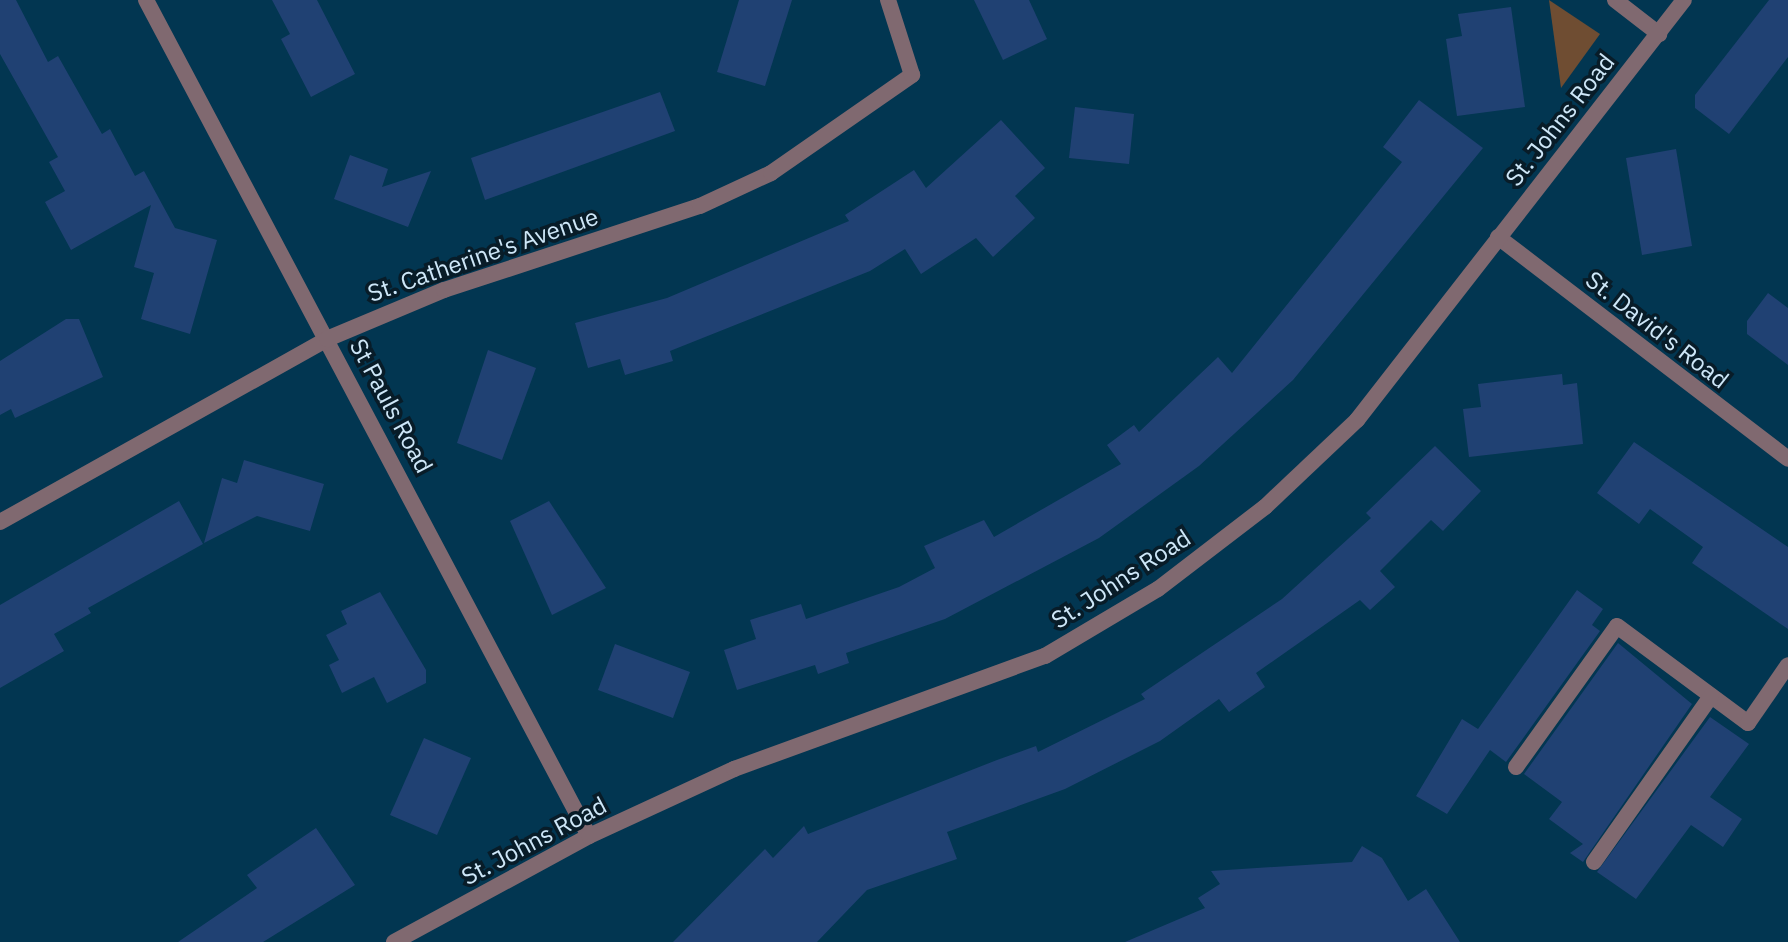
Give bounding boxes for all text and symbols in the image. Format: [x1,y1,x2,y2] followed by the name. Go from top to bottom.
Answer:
[1499,48,1621,192] street label: St. Johns Road
[364,202,602,308] street label: St. Catherine's Avenue
[1580,265,1734,395] street label: St. David's Road
[344,334,438,478] street label: St Pauls Road
[1046,523,1196,635] street label: St. Johns Road
[457,791,611,891] street label: St. Johns Road

